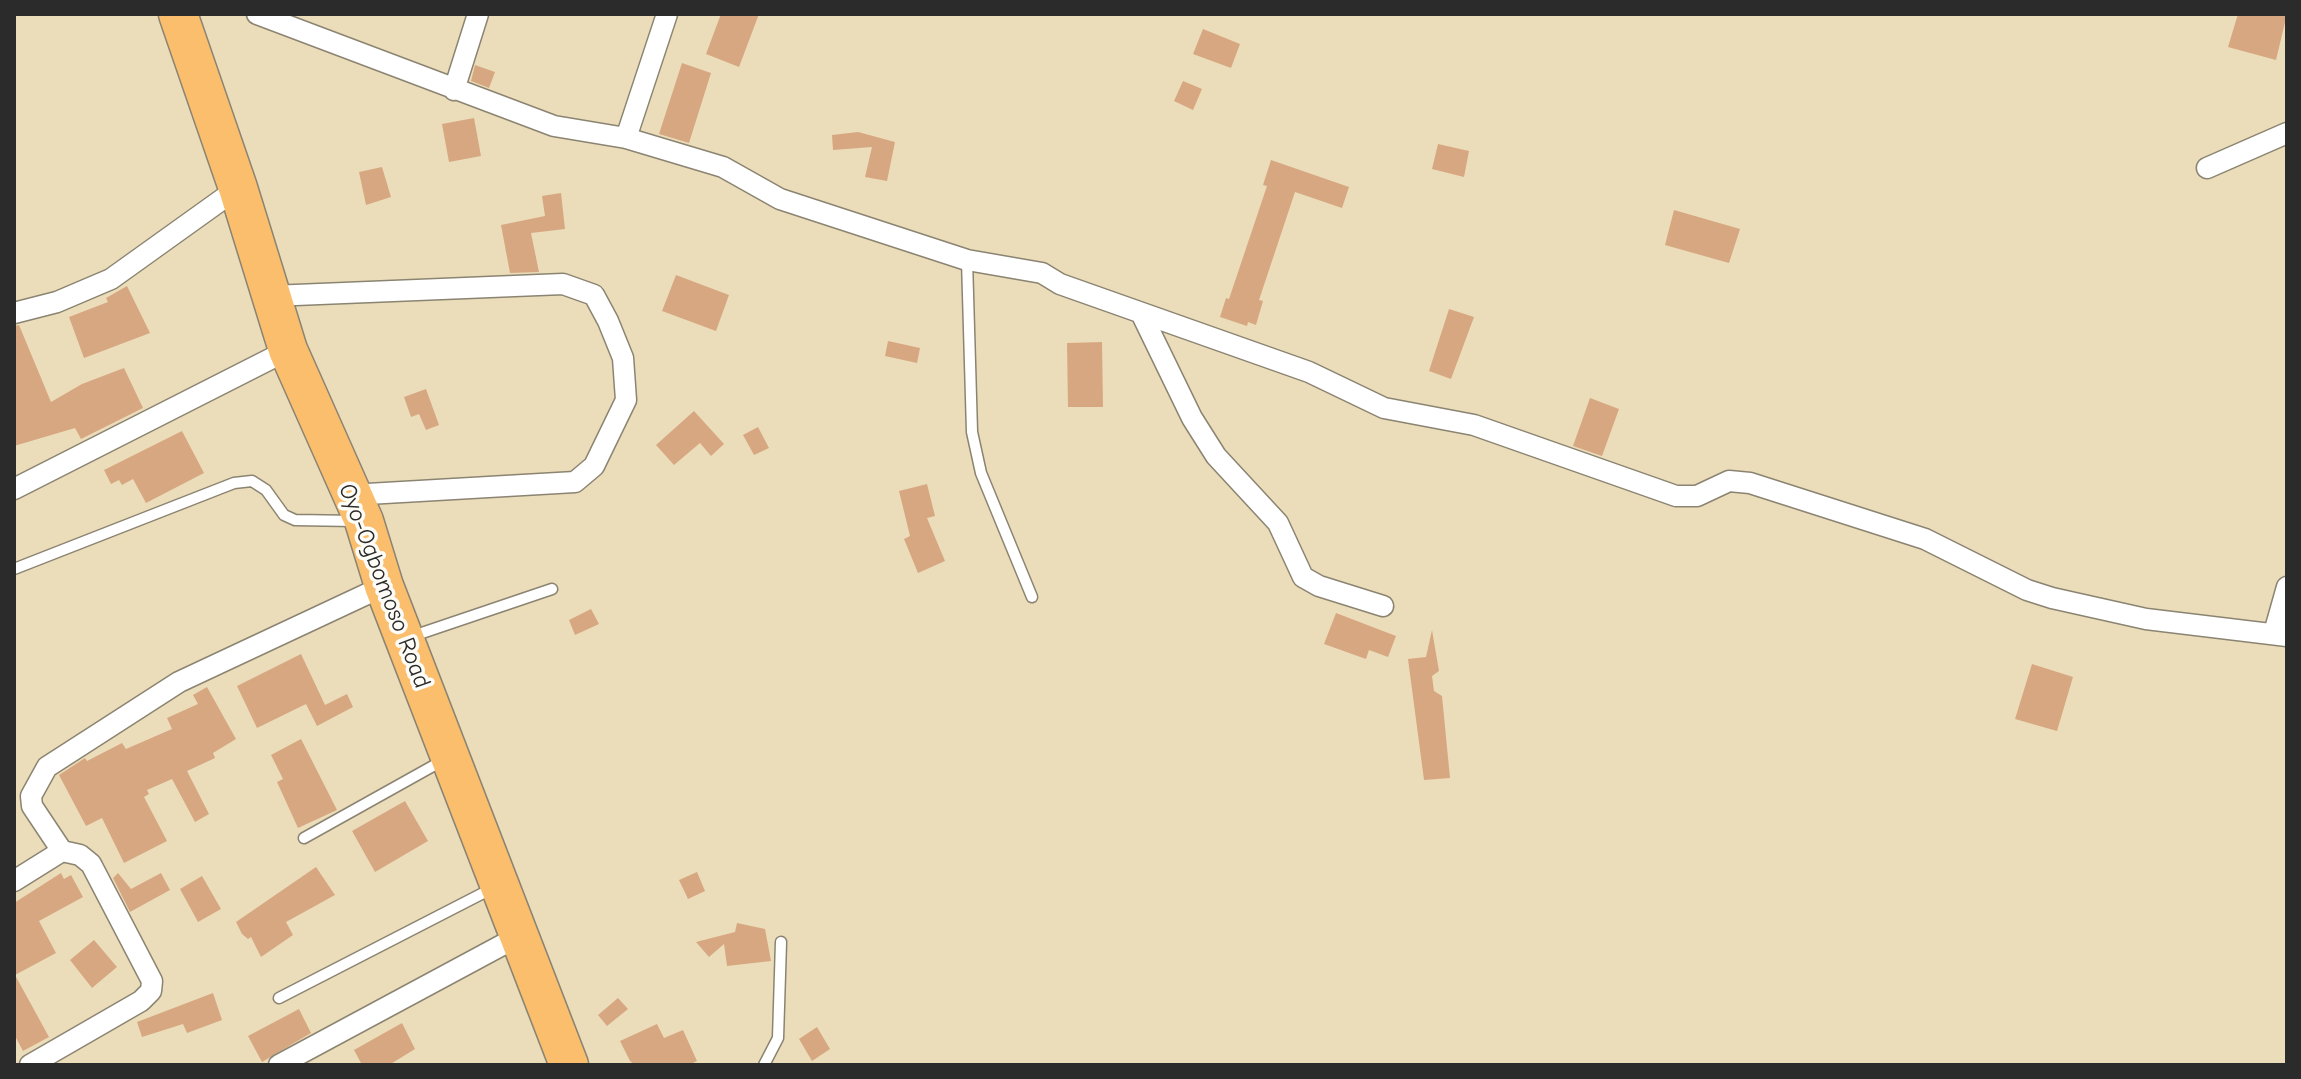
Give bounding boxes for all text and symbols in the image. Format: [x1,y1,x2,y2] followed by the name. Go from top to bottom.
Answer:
[332,480,436,692] street label: Oyo-Ogbomoso Road

